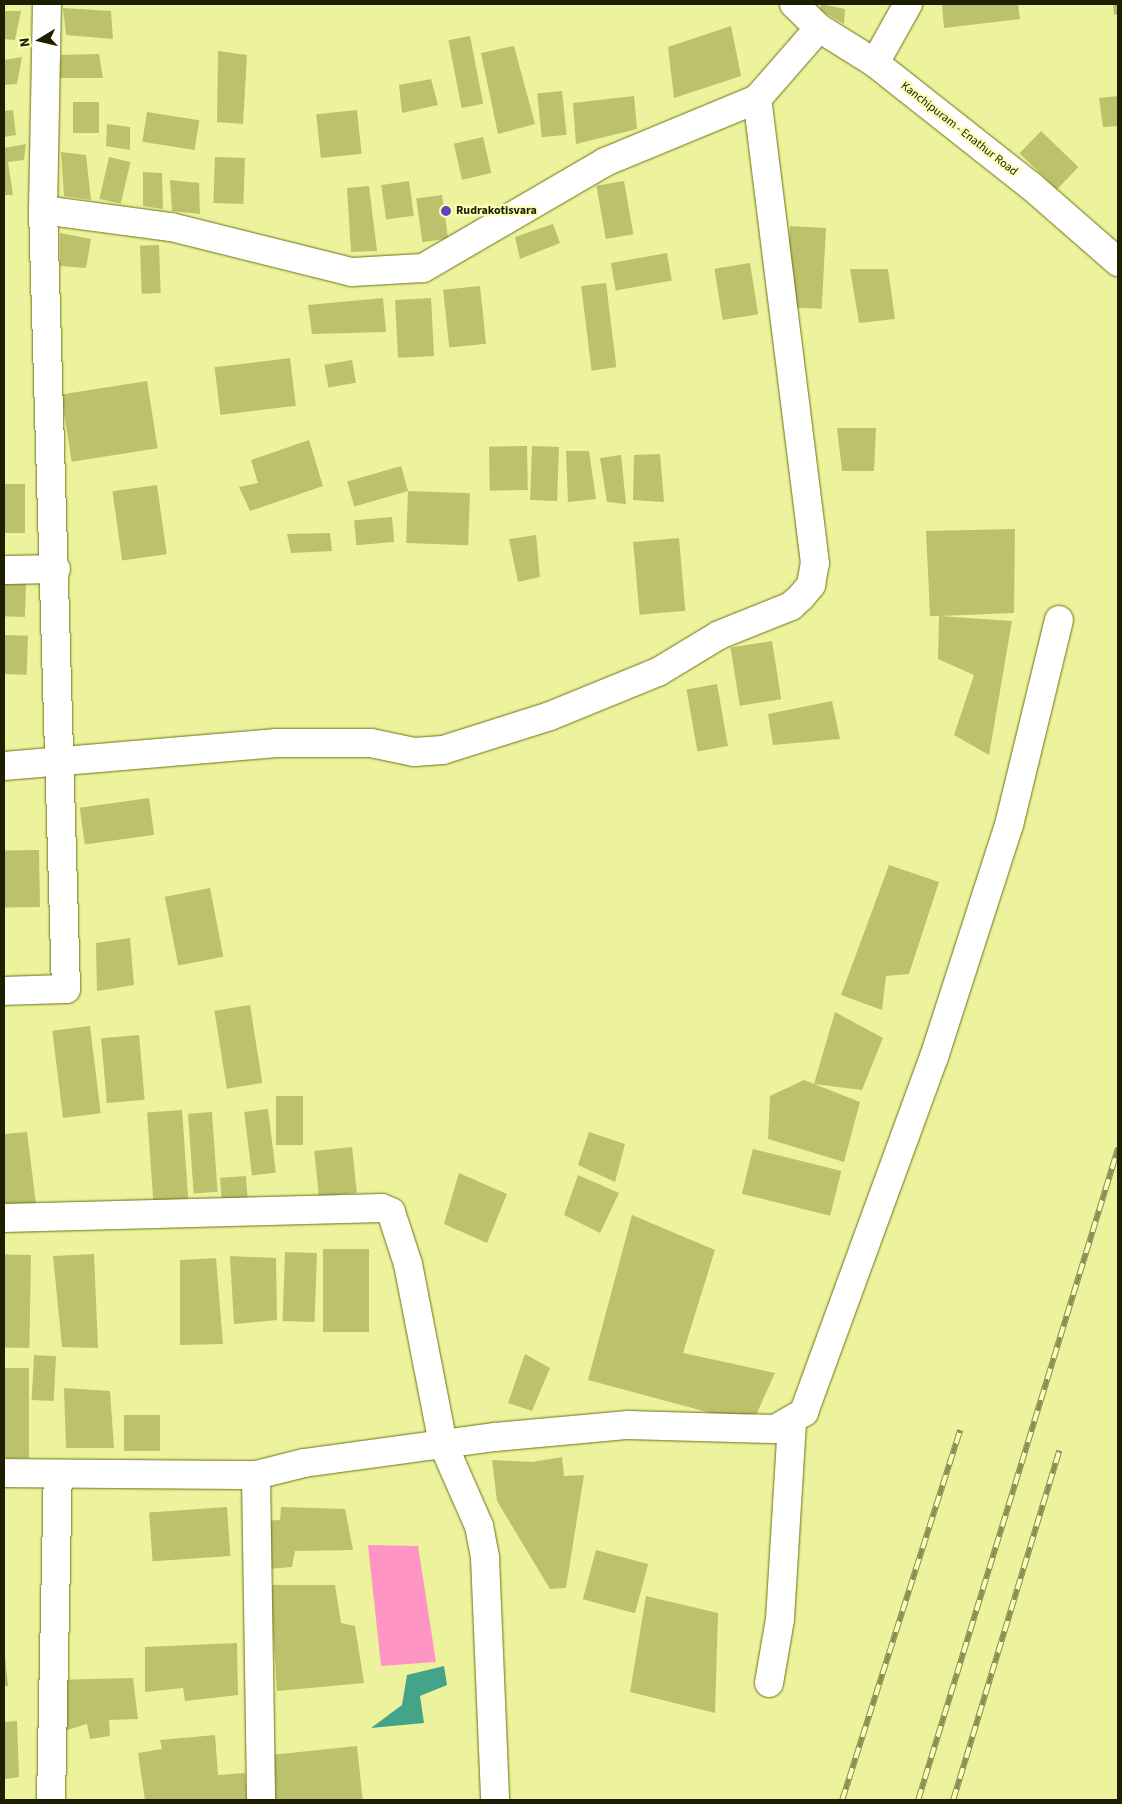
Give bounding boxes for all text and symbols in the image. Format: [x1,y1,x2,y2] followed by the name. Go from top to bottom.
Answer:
[15,15,65,65] north arrow
[15,36,36,49] text: N
[898,79,1020,179] street label: Kanchipuram - Enathur Road
[456,204,537,218] place label: Rudrakotisvara
[440,205,452,217] marker: Rudrakotisvara

